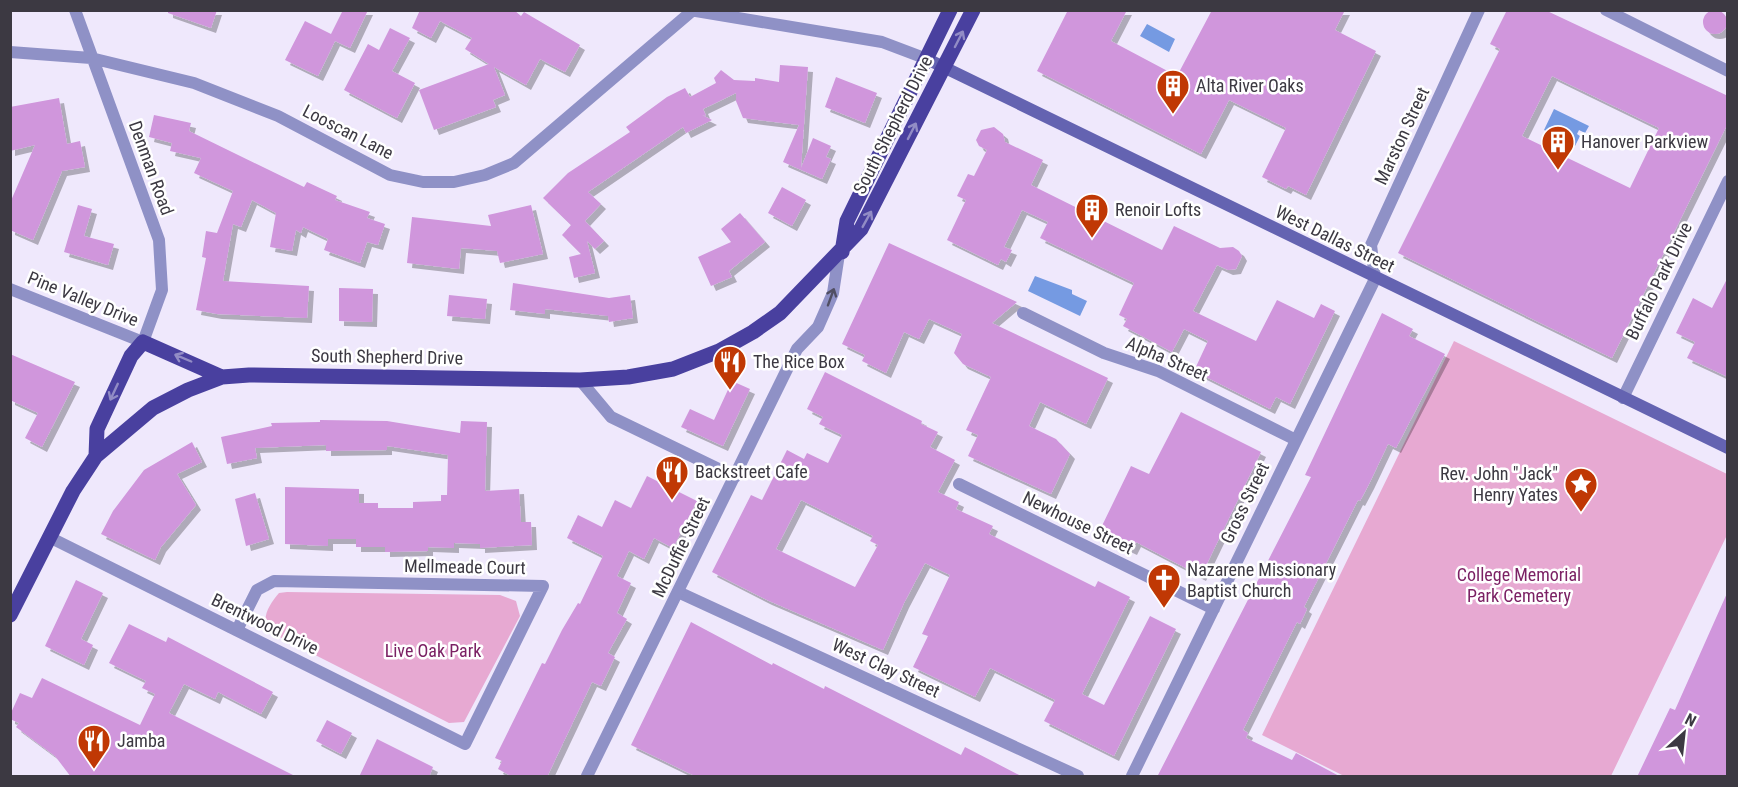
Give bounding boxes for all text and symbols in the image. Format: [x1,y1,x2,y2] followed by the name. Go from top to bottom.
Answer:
[953,30,965,48] one-way arrow
[849,52,936,197] street label: South Shepherd Drive
[1155,68,1191,115] building icon: Alta River Oaks
[1196,75,1304,96] place label: Alta River Oaks
[1370,84,1433,188] street label: Marston Street
[299,100,397,163] street label: Looscan Lane
[125,118,178,218] street label: Denman Road
[907,122,919,140] one-way arrow
[1540,124,1576,171] building icon: Hanover Parkview
[1581,131,1708,152] place label: Hanover Parkview
[1074,192,1110,239] building icon: Renoir Lofts
[1115,199,1201,220] place label: Renoir Lofts
[1272,201,1398,276] street label: West Dallas Street
[861,211,873,228] one-way arrow
[1621,219,1696,343] street label: Buffalo Park Drive
[25,267,142,330] street label: Pine Valley Drive
[826,289,837,307] one-way arrow
[1123,332,1211,385] street label: Alpha Street
[712,344,748,391] restaurant icon: The Rice Box
[311,345,463,368] street label: South Shepherd Drive
[753,351,845,372] place label: The Rice Box
[175,352,193,363] one-way arrow
[108,383,119,401] one-way arrow
[654,454,690,501] restaurant icon: Backstreet Cafe
[1216,459,1273,547] street label: Gross Street
[695,461,808,482] place label: Backstreet Cafe
[1440,463,1558,505] place label: Rev. John "Jack" Henry Yates
[1563,466,1599,513] place icon: Rev. John "Jack" Henry Yates
[1019,487,1137,558] street label: Newhouse Street
[647,493,714,600] street label: McDuffie Street
[404,555,526,578] street label: Mellmeade Court
[1187,559,1337,601] place label: Nazarene Missionary Baptist Church
[1146,562,1182,609] church icon: Nazarene Missionary Baptist Church
[1457,564,1581,606] park label: College Memorial Park Cemetery
[208,589,322,658] street label: Brentwood Drive
[829,633,943,702] street label: West Clay Street
[385,640,481,661] park label: Live Oak Park
[1654,703,1714,763] north arrow
[1682,709,1699,731] text: N
[76,723,112,770] restaurant icon: Jamba
[117,730,165,751] place label: Jamba

